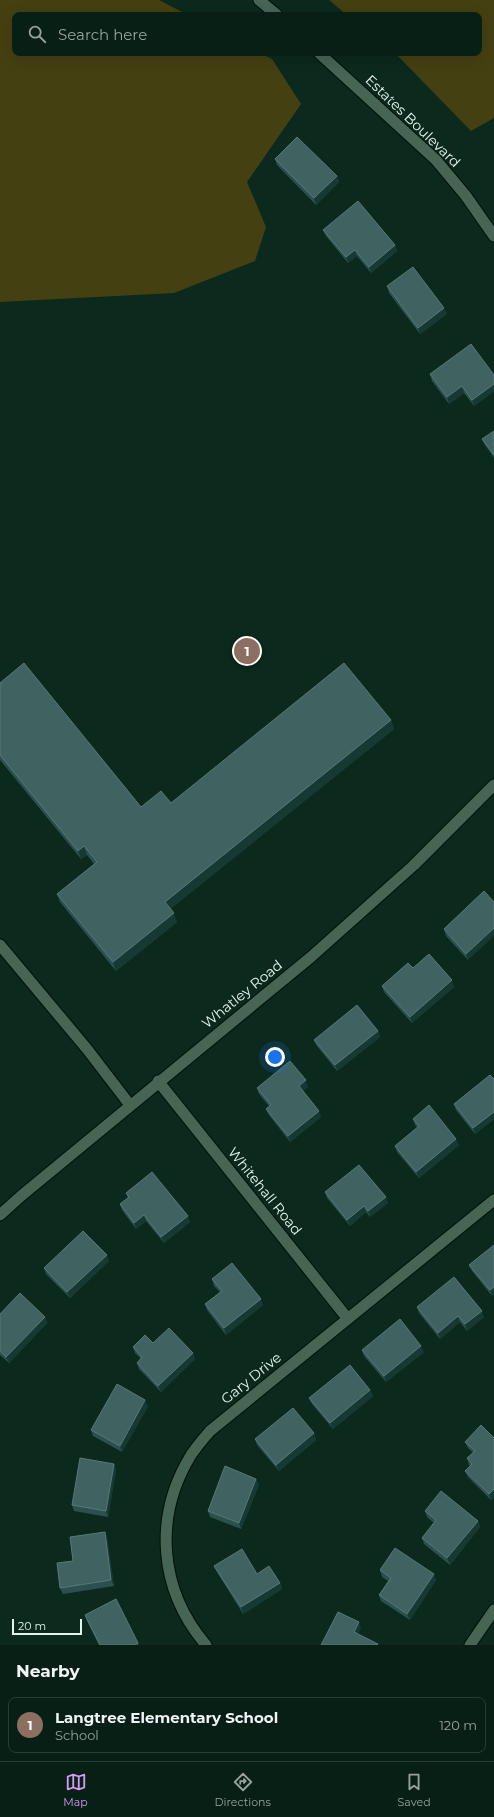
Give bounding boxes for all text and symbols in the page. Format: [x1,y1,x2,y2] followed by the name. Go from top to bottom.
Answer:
[12,12,482,56] search box
[26,23,48,45] icon: search
[58,25,147,44] text: Search here
[362,71,464,171] street label: Estates Boulevard
[234,636,260,666] pin: 1
[198,956,286,1032] street label: Whatley Road
[265,1047,285,1067] your location
[224,1143,306,1239] street label: Whitehall Road
[217,1348,285,1408] street label: Gary Drive
[12,1617,82,1636] scale bar
[18,1619,46,1633] text: 20 m
[16,1661,80,1681] text: Nearby
[55,1708,278,1727] text: Langtree Elementary School
[27,1717,33,1733] text: 1
[439,1717,477,1733] text: 120 m
[55,1727,99,1743] text: School
[63,1771,88,1809] tab: Map
[215,1771,271,1809] tab: Directions
[398,1771,431,1809] tab: Saved

